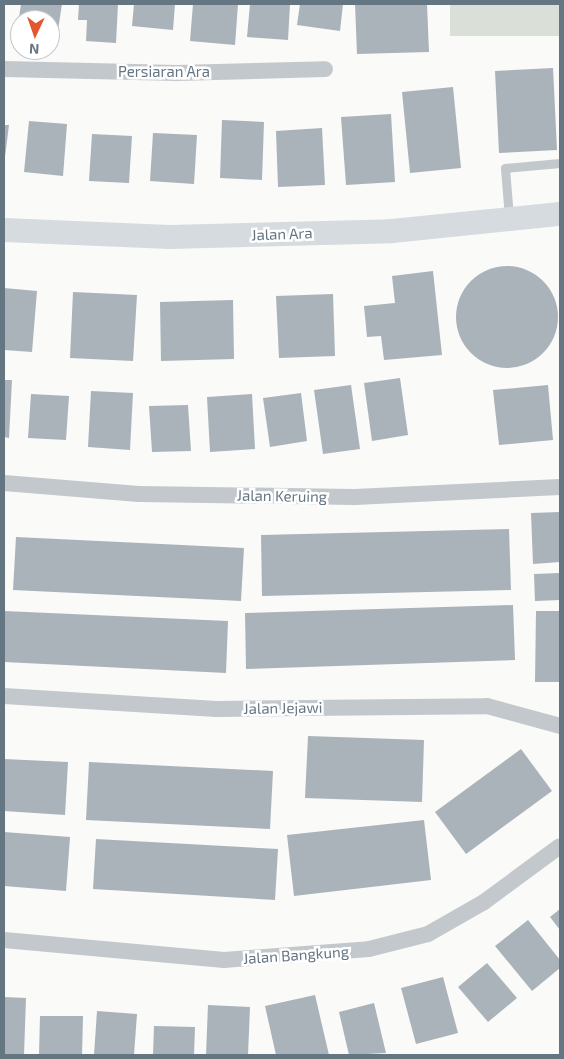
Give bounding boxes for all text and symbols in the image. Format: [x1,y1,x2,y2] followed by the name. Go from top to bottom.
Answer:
[10,10,60,60] north arrow
[29,41,40,58] text: N
[118,63,210,81] street label: Persiaran Ara
[251,224,313,244] street label: Jalan Ara
[237,486,327,506] street label: Jalan Keruing
[243,698,323,718] street label: Jalan Jejawi
[243,942,349,968] street label: Jalan Bangkung

